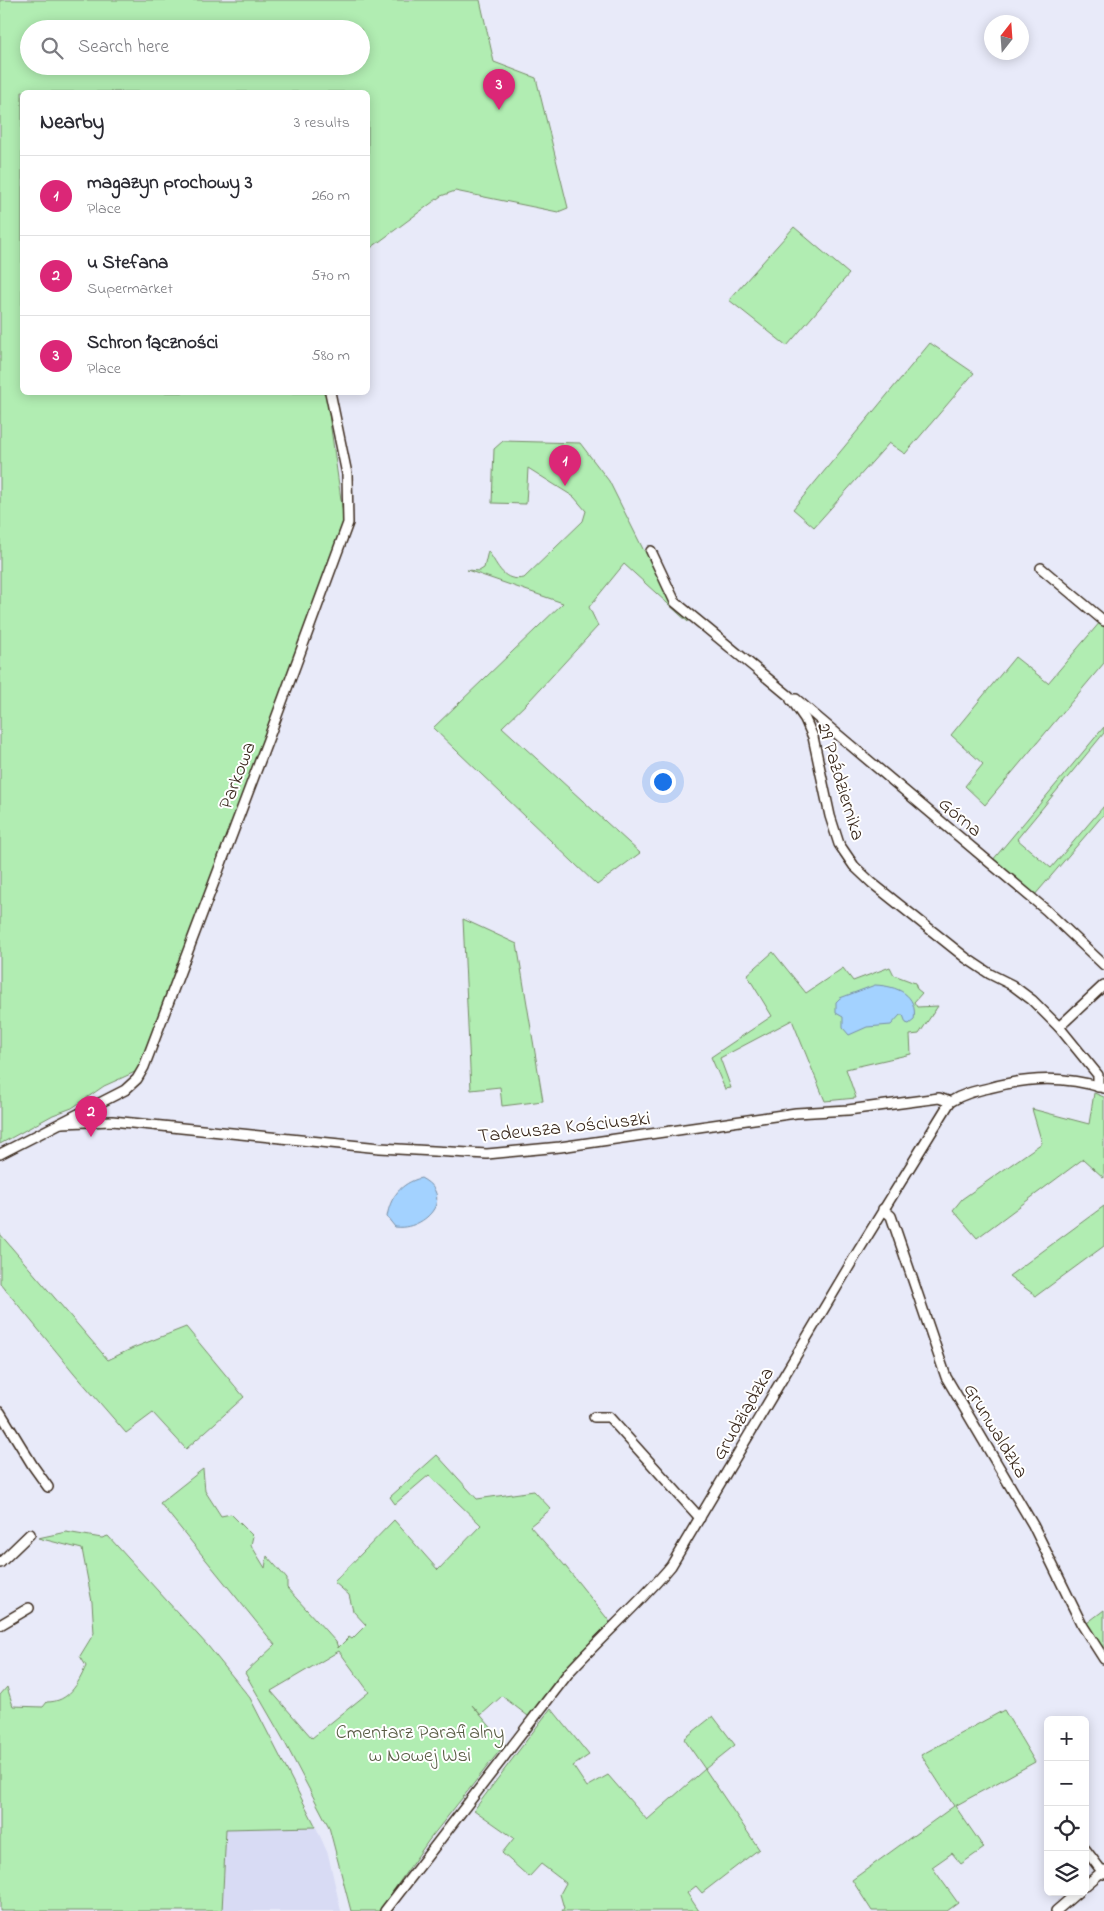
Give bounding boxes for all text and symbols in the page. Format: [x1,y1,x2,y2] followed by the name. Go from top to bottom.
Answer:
[984,15,1029,60] north arrow
[20,20,370,75] search box
[38,34,66,62] icon: search
[78,34,169,61] text: Search here
[483,69,515,110] pin: 3
[40,108,104,138] text: Nearby
[294,111,350,135] text: 3 results
[87,170,253,197] text: magazyn prochowy 3
[53,184,59,208] text: 1
[312,184,350,208] text: 260 m
[87,197,121,221] text: Place
[87,250,168,277] text: u Stefana
[52,264,60,288] text: 2
[311,264,350,288] text: 570 m
[87,277,173,301] text: Supermarket
[87,330,218,357] text: Schron łączności
[53,344,59,368] text: 3
[312,344,350,368] text: 580 m
[87,357,121,381] text: Place
[549,445,581,486] pin: 1
[808,719,871,844] street label: 29 Października
[212,738,264,814] street label: Parkowa
[650,769,676,795] your location
[931,791,988,845] street label: Górna
[75,1096,107,1137] pin: 2
[477,1105,652,1152] street label: Tadeusza Kościuszki
[706,1362,783,1466] street label: Grudziądzka
[955,1378,1035,1484] street label: Grunwaldzka
[1044,1716,1089,1896] map controls
[1044,1716,1089,1761] button: +
[336,1719,504,1771] park label: Cmentarz Parafialny w Nowej Wsi
[1044,1761,1089,1806] button: −
[1044,1806,1089,1851] button: locate
[1044,1851,1089,1896] button: layers

